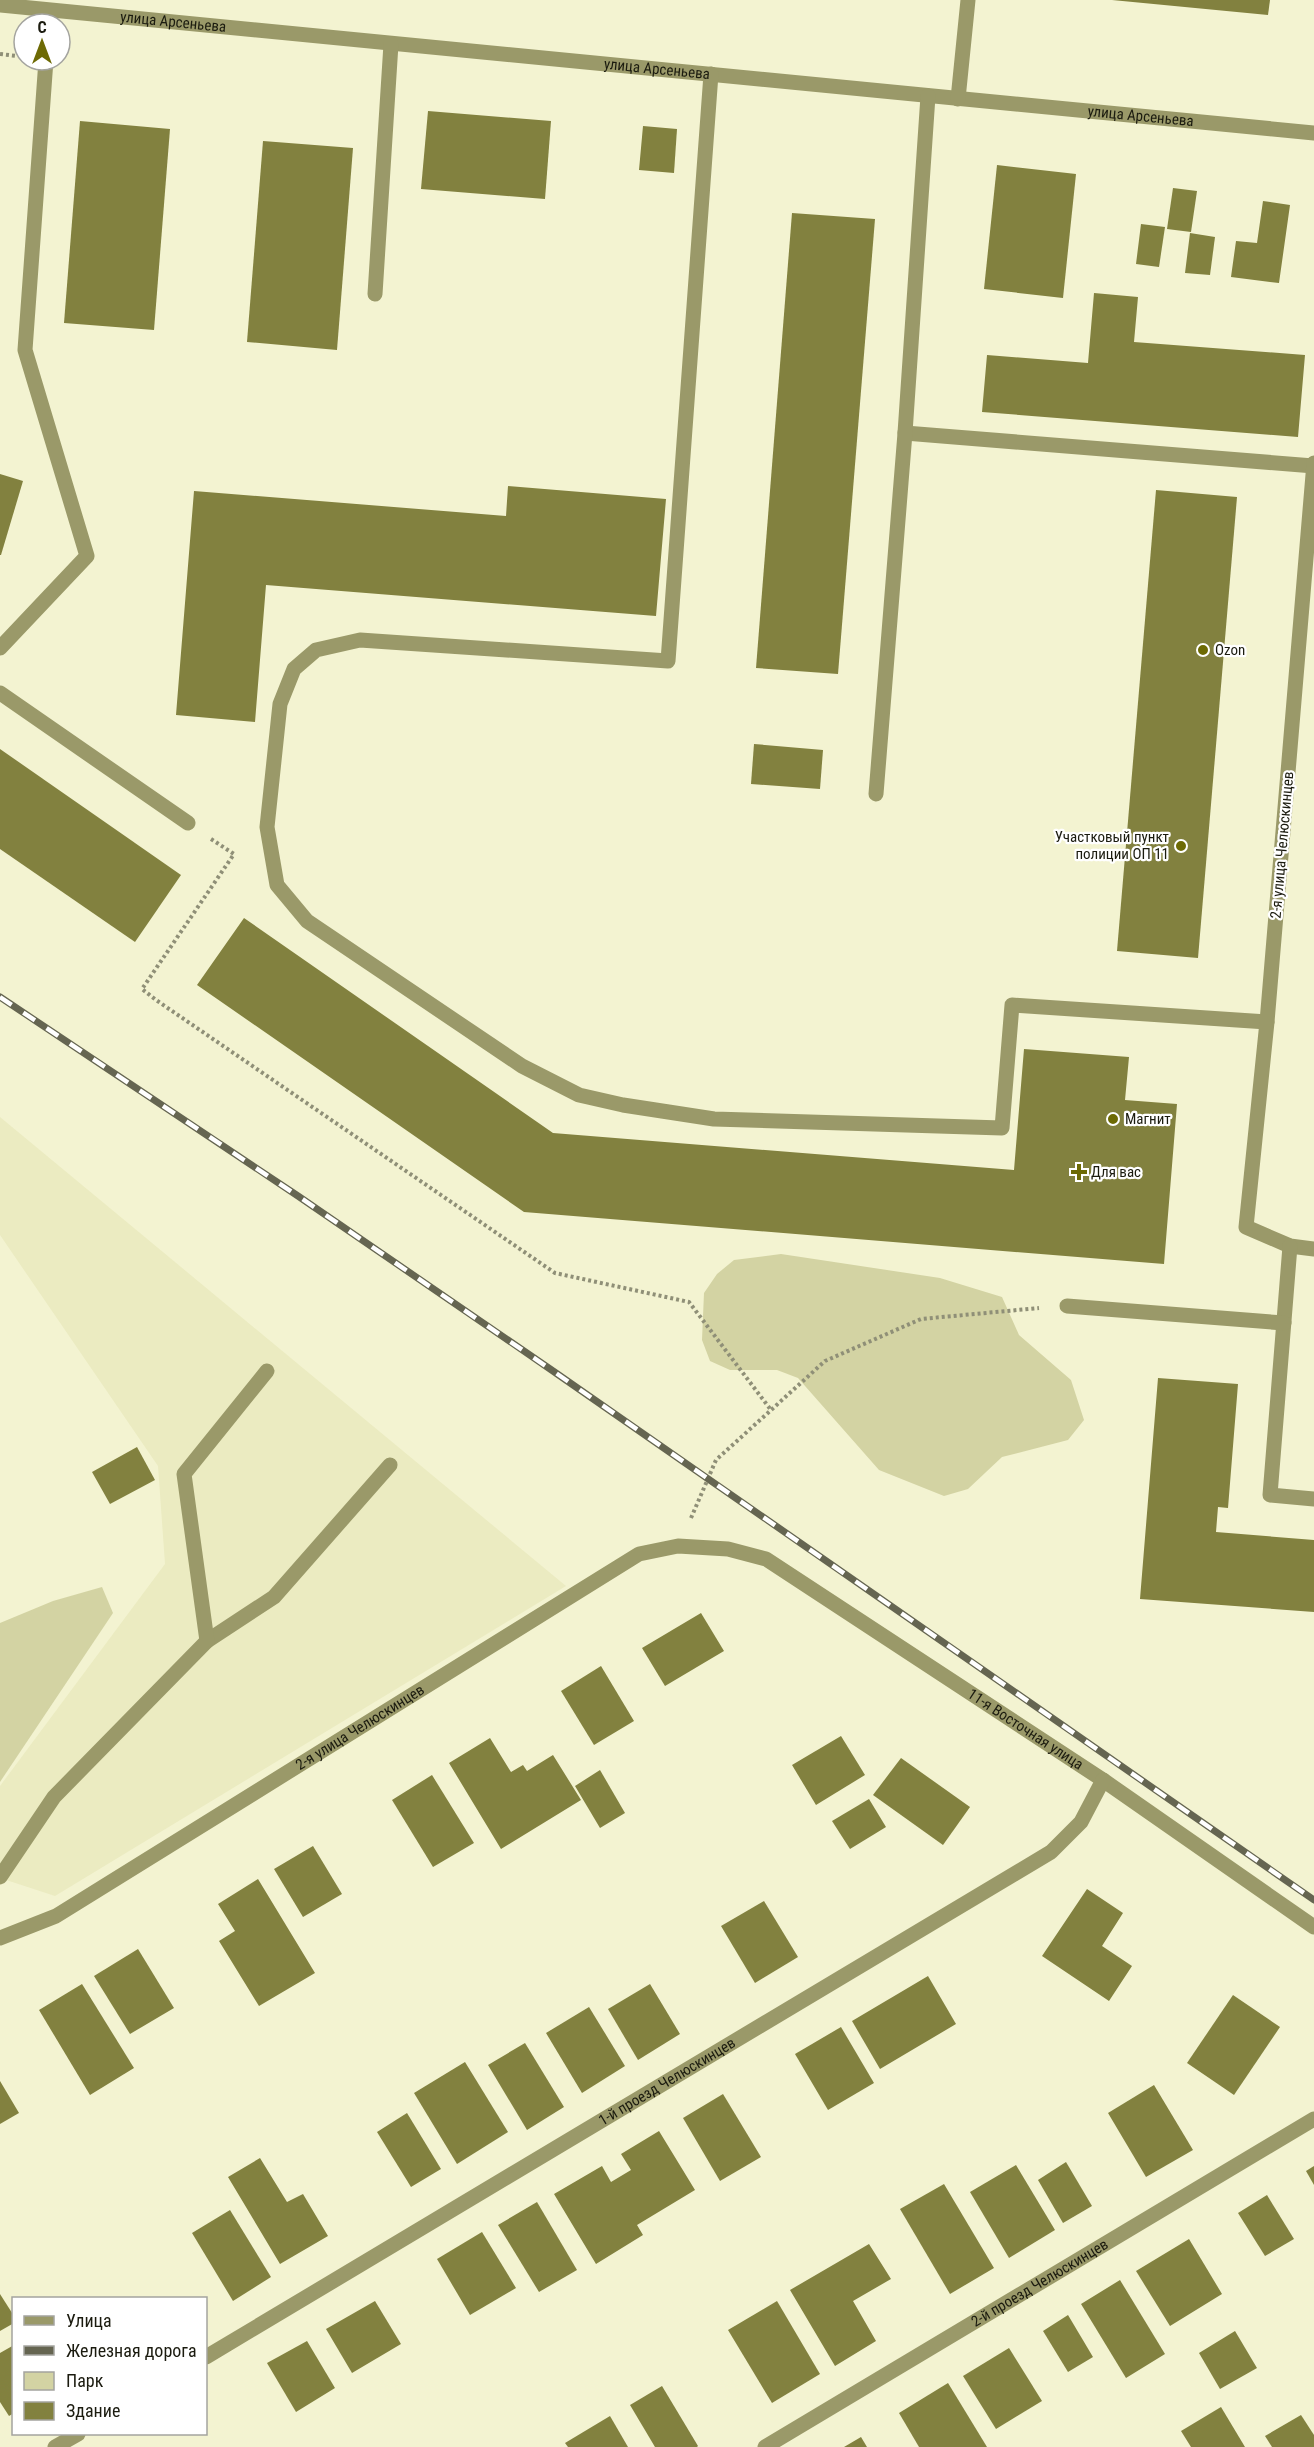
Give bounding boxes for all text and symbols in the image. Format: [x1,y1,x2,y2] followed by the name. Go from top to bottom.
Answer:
[119,8,227,36] street label: улица Арсеньева
[12,12,72,72] north arrow
[37,18,47,37] text: С
[603,55,711,83] street label: улица Арсеньева
[1087,102,1194,130] street label: улица Арсеньева
[1215,641,1245,659] place label: Ozon
[1196,643,1210,657] marker: Ozon
[1267,771,1297,919] street label: 2-я улица Челюскинцев
[1055,828,1169,863] place label: Участковый пункт полиции ОП 11
[1174,839,1188,853] marker: Участковый пункт полиции ОП 11
[1125,1110,1171,1128] place label: Магнит
[1106,1112,1120,1126] marker: Магнит
[1091,1163,1141,1181] place label: Для вас
[1072,1165,1086,1179] marker: Для вас
[292,1681,428,1774] street label: 2-я улица Челюскинцев
[964,1685,1087,1774] street label: 11-я Восточная улица
[595,2034,739,2129] street label: 1-й проезд Челюскинцев
[968,2235,1111,2331] street label: 2-й проезд Челюскинцев
[12,2297,207,2435] legend
[66,2310,112,2331] text: Улица
[66,2340,197,2361] text: Железная дорога
[66,2370,104,2391] text: Парк
[66,2400,120,2421] text: Здание

